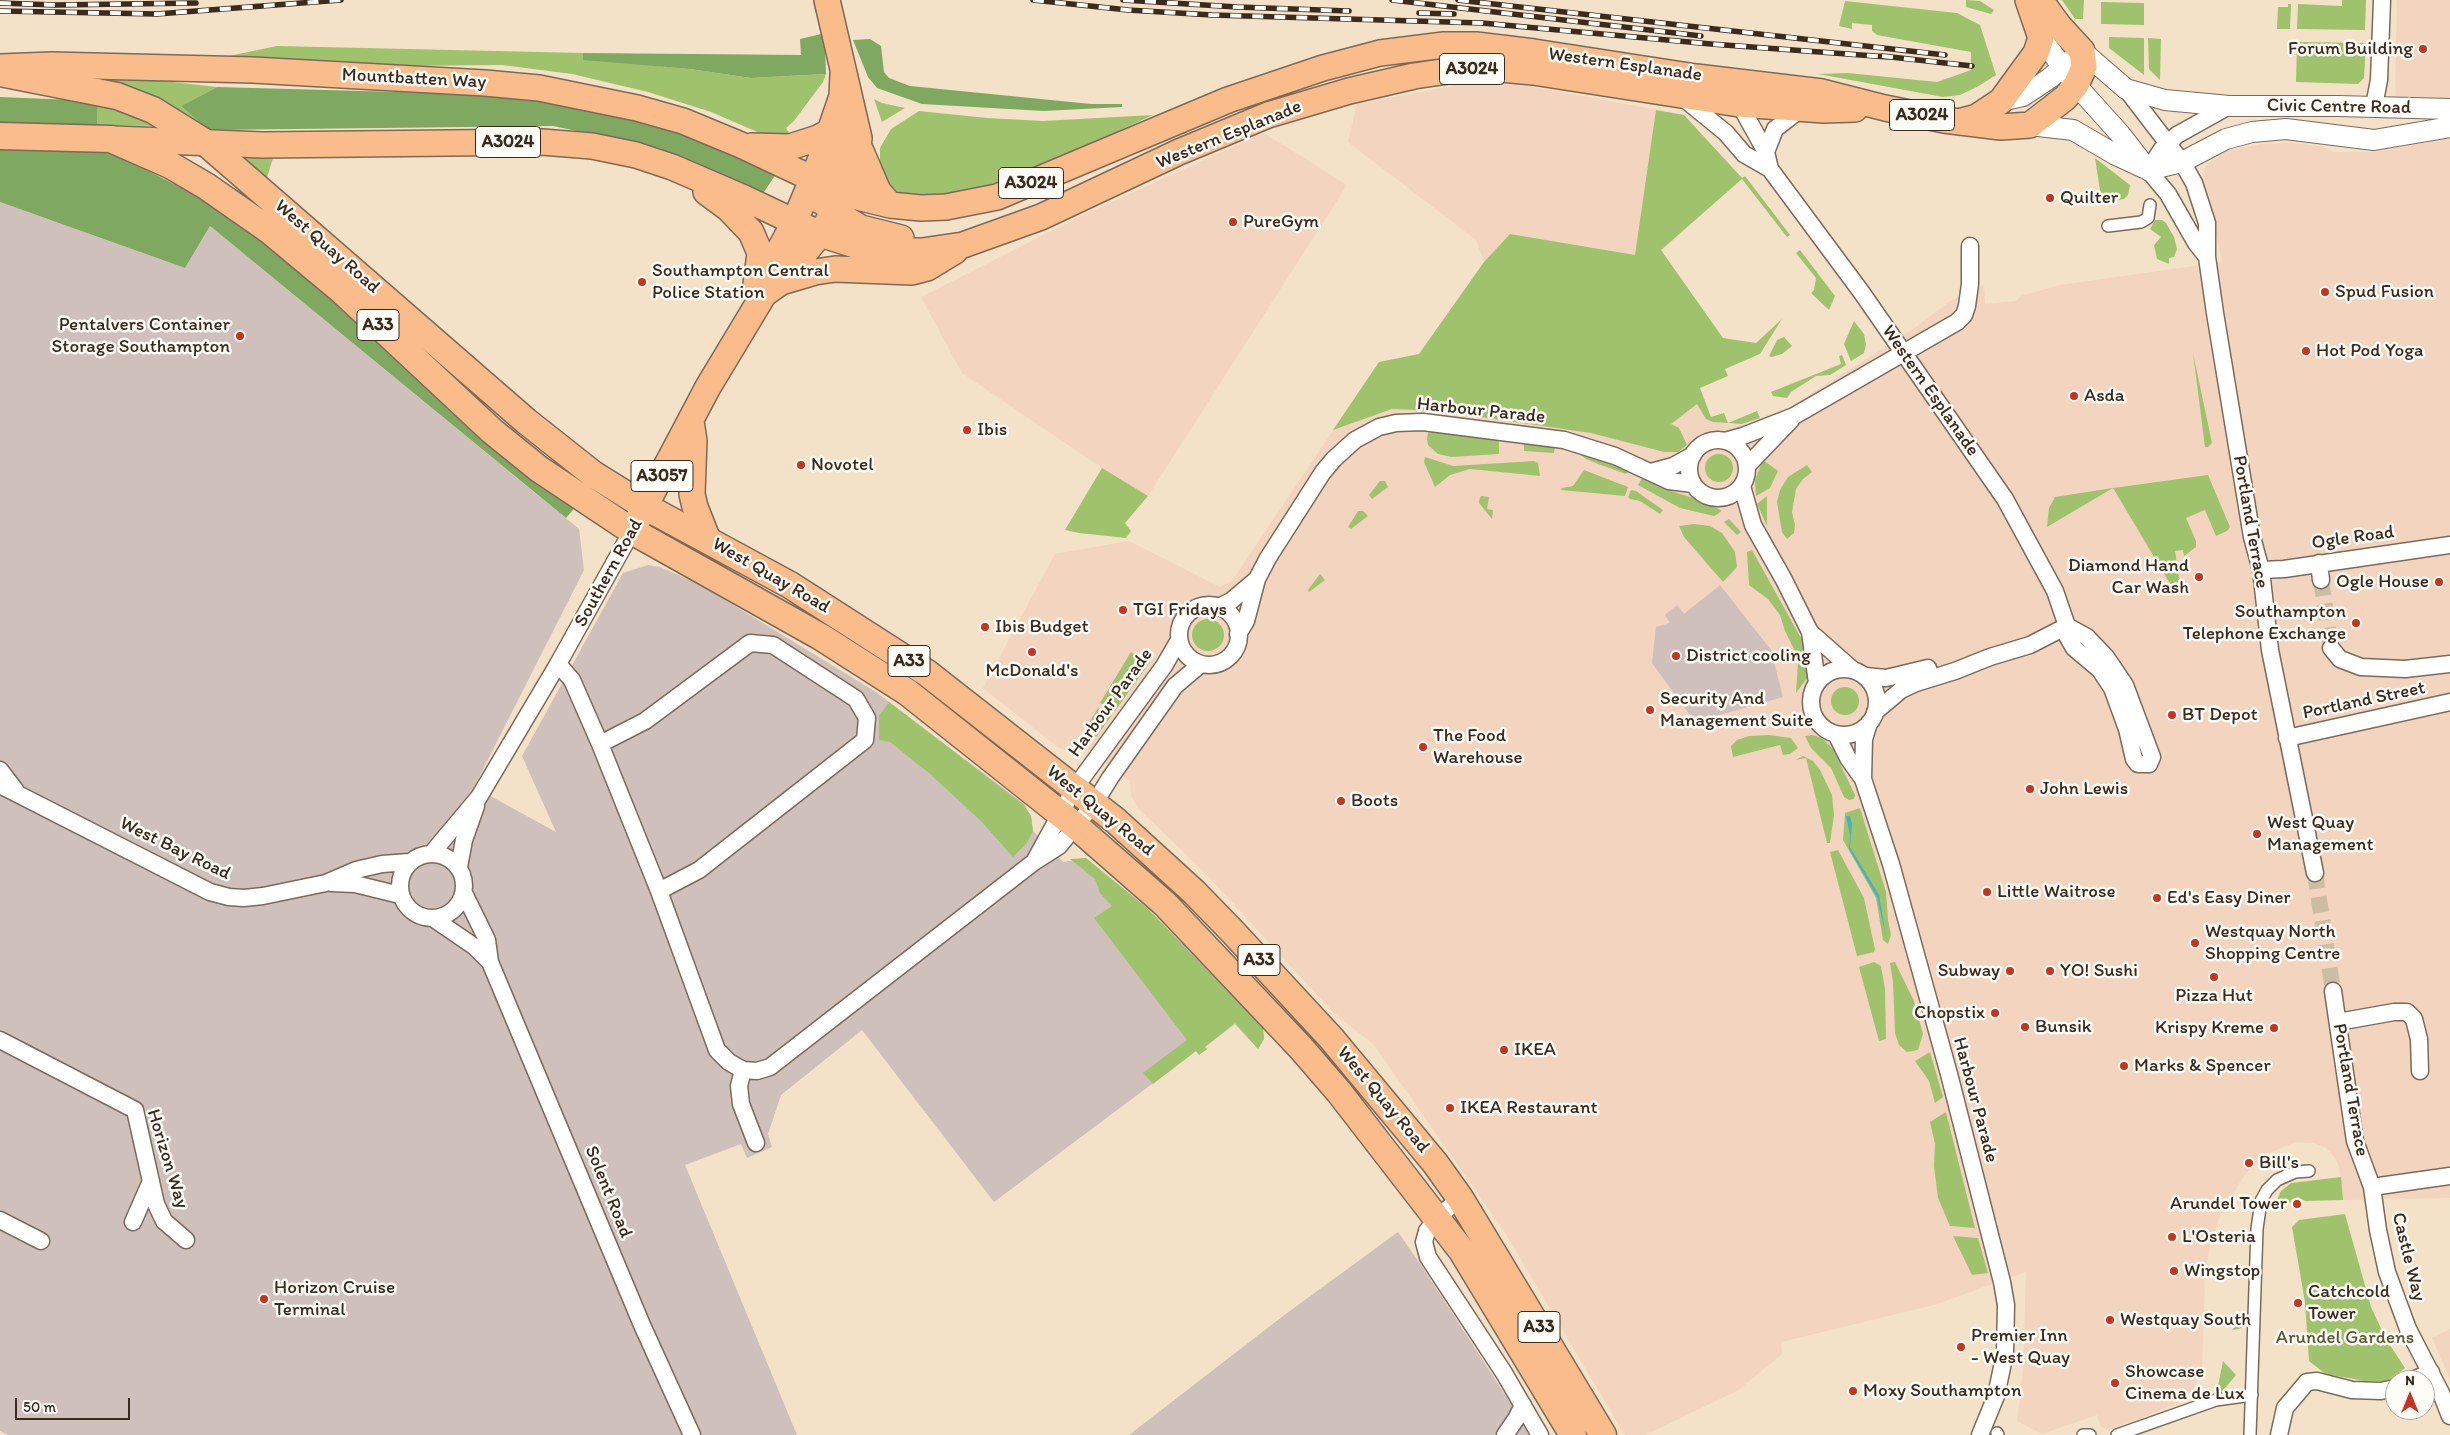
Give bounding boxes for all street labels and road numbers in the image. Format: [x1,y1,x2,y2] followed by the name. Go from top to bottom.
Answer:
[1547,43,1703,87] street label: Western Esplanade
[1440,54,1504,85] road number: A3024
[341,64,487,94] street label: Mountbatten Way
[2267,94,2411,120] street label: Civic Centre Road
[1153,95,1305,175] street label: Western Esplanade
[1890,100,1954,130] road number: A3024
[476,126,540,158] road number: A3024
[998,168,1064,198] road number: A3024
[270,195,384,299] street label: West Quay Road
[357,310,399,340] road number: A33
[1876,321,1984,461] street label: Western Esplanade
[1416,393,1546,429] street label: Harbour Parade
[2227,454,2273,590] street label: Portland Terrace
[631,461,693,492] road number: A3057
[570,515,648,631] street label: Southern Road
[2310,521,2396,555] street label: Ogle Road
[708,533,834,619] street label: West Quay Road
[1064,644,1158,762] street label: Harbour Parade
[888,646,930,676] road number: A33
[2301,677,2427,725] street label: Portland Street
[1041,761,1159,861] street label: West Quay Road
[116,812,234,886] street label: West Bay Road
[1238,944,1280,976] road number: A33
[2327,1022,2373,1158] street label: Portland Terrace
[1947,1035,2003,1165] street label: Harbour Parade
[1332,1042,1434,1158] street label: West Quay Road
[141,1106,193,1212] street label: Horizon Way
[579,1143,637,1241] street label: Solent Road
[2386,1210,2430,1304] street label: Castle Way
[1518,1311,1560,1342] road number: A33

